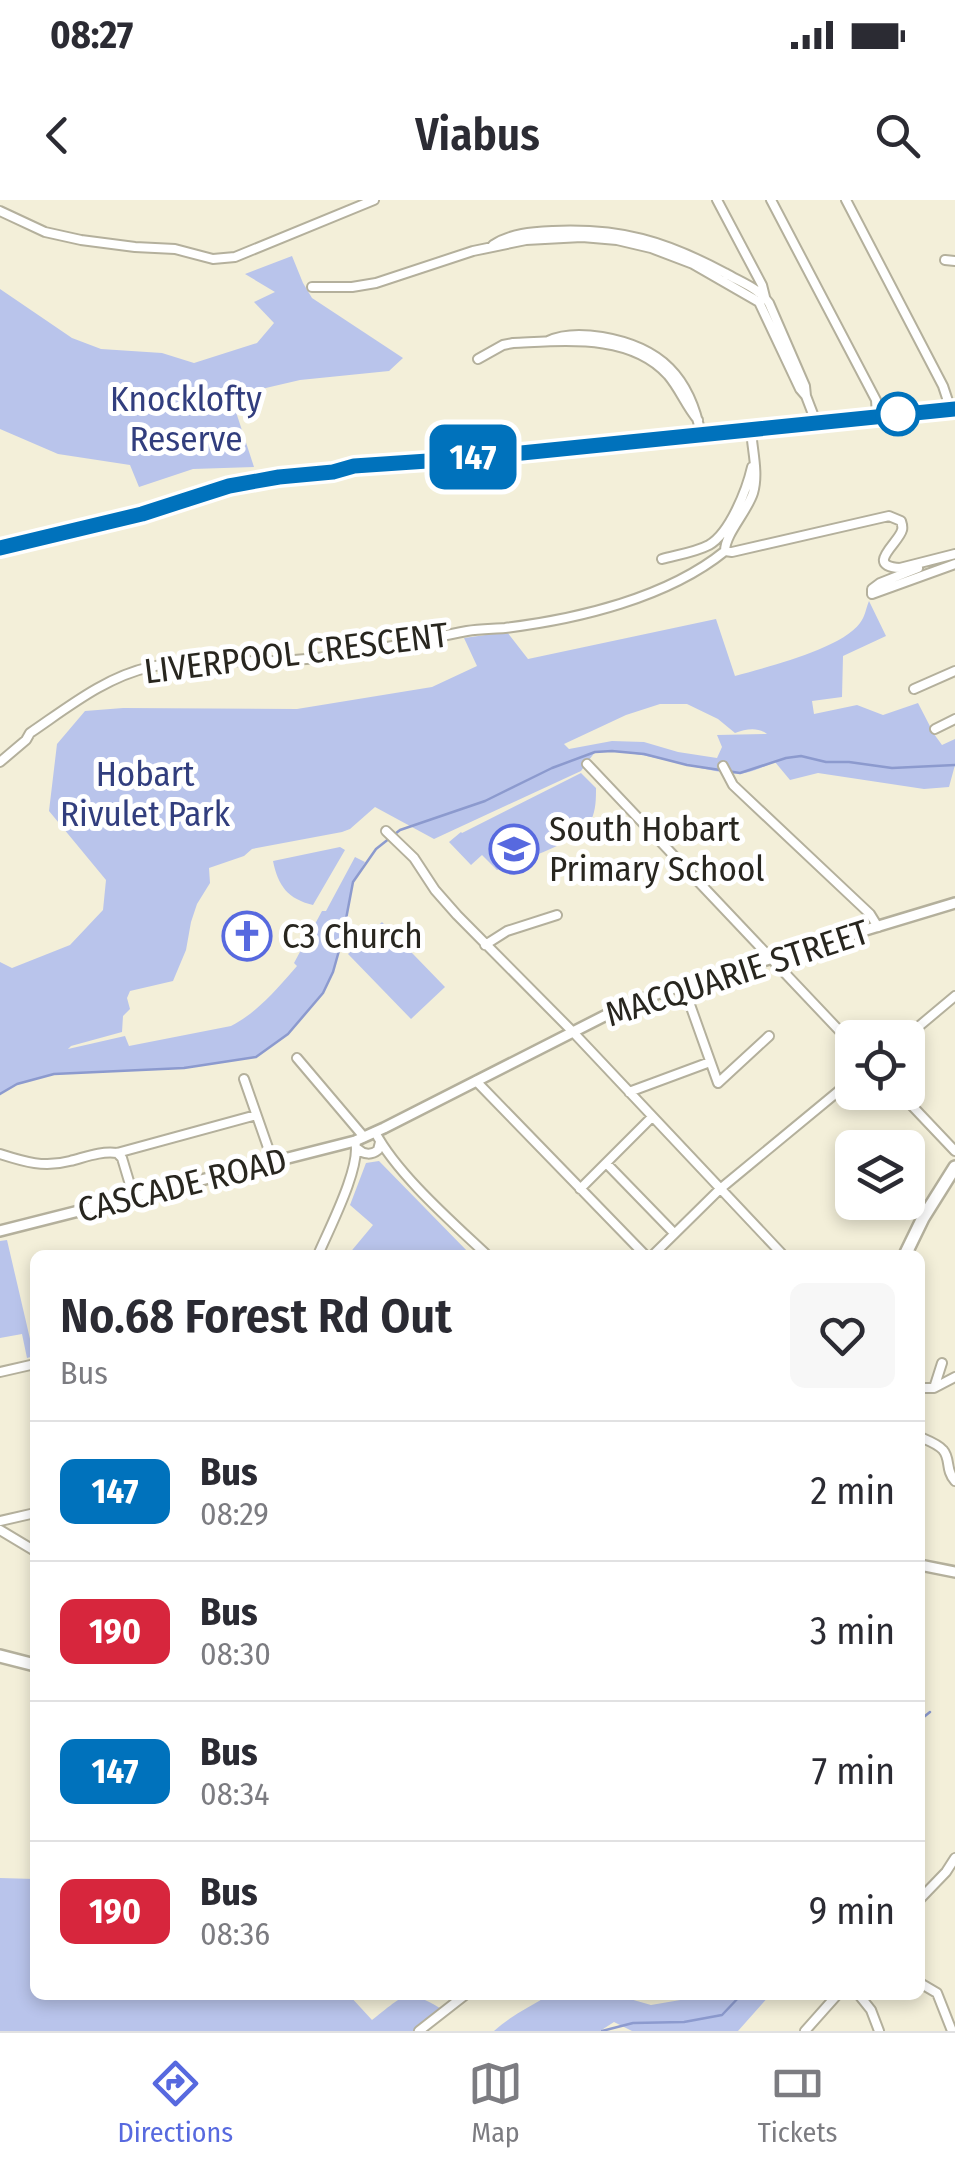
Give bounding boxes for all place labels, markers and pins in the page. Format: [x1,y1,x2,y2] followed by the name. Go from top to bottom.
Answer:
[877,393,919,435] unlabelled marker
[549,808,765,890] place label: South Hobart Primary School
[488,823,540,875] school or university icon: South Hobart Primary School
[221,910,273,962] church icon: C3 Church
[282,915,423,957] place label: C3 Church

